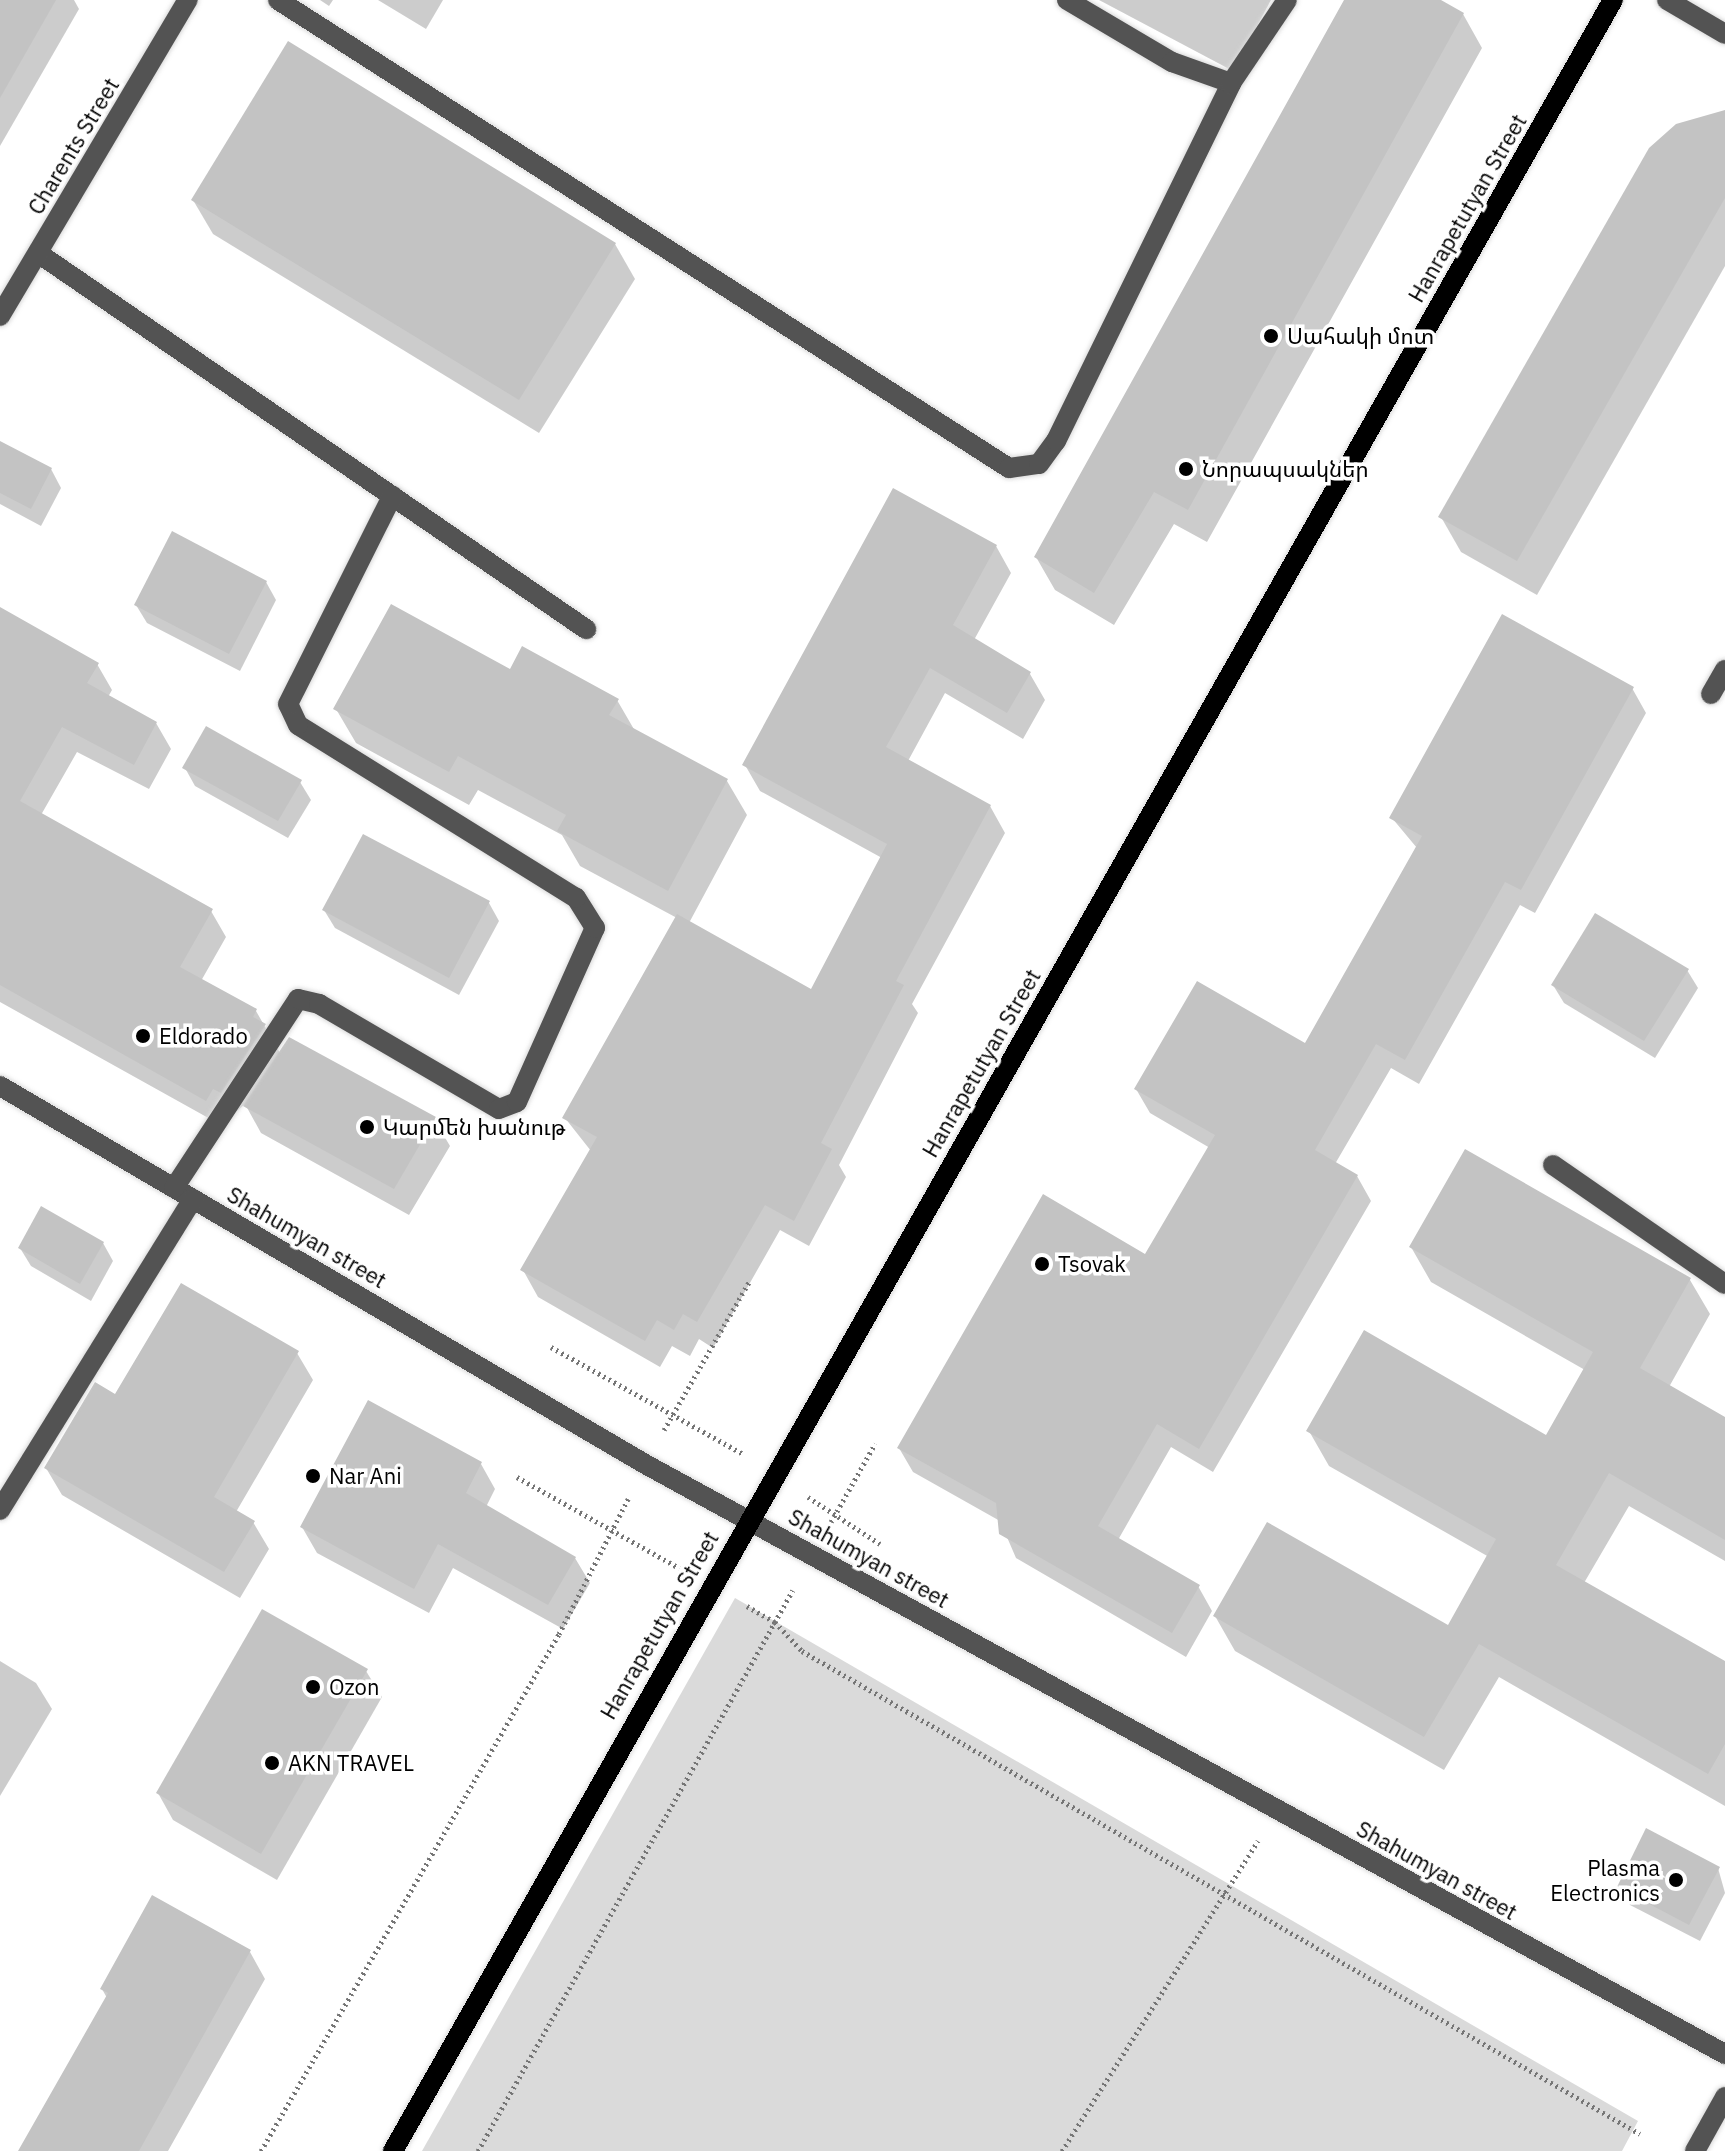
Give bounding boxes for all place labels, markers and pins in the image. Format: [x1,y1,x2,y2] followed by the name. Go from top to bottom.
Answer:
[1287,323,1434,349] place label: Սահակի մոտ
[1262,327,1280,345] marker: Սահակի մոտ
[1202,456,1369,482] place label: Նորապսակներ
[1177,460,1195,478] marker: Նորապսակներ
[159,1023,248,1049] place label: Eldorado
[134,1027,152,1045] marker: Eldorado
[383,1114,565,1140] place label: Կարմեն խանութ
[358,1118,376,1136] marker: Կարմեն խանութ
[1058,1251,1126,1277] place label: Tsovak
[1033,1255,1051,1273] marker: Tsovak
[329,1463,402,1489] place label: Nar Ani
[304,1467,322,1485] marker: Nar Ani
[329,1674,379,1700] place label: Ozon
[304,1678,322,1696] marker: Ozon
[288,1750,414,1776] place label: AKN TRAVEL
[263,1754,281,1772] marker: AKN TRAVEL
[1550,1854,1660,1906] place label: Plasma Electronics
[1667,1871,1685,1889] marker: Plasma Electronics

